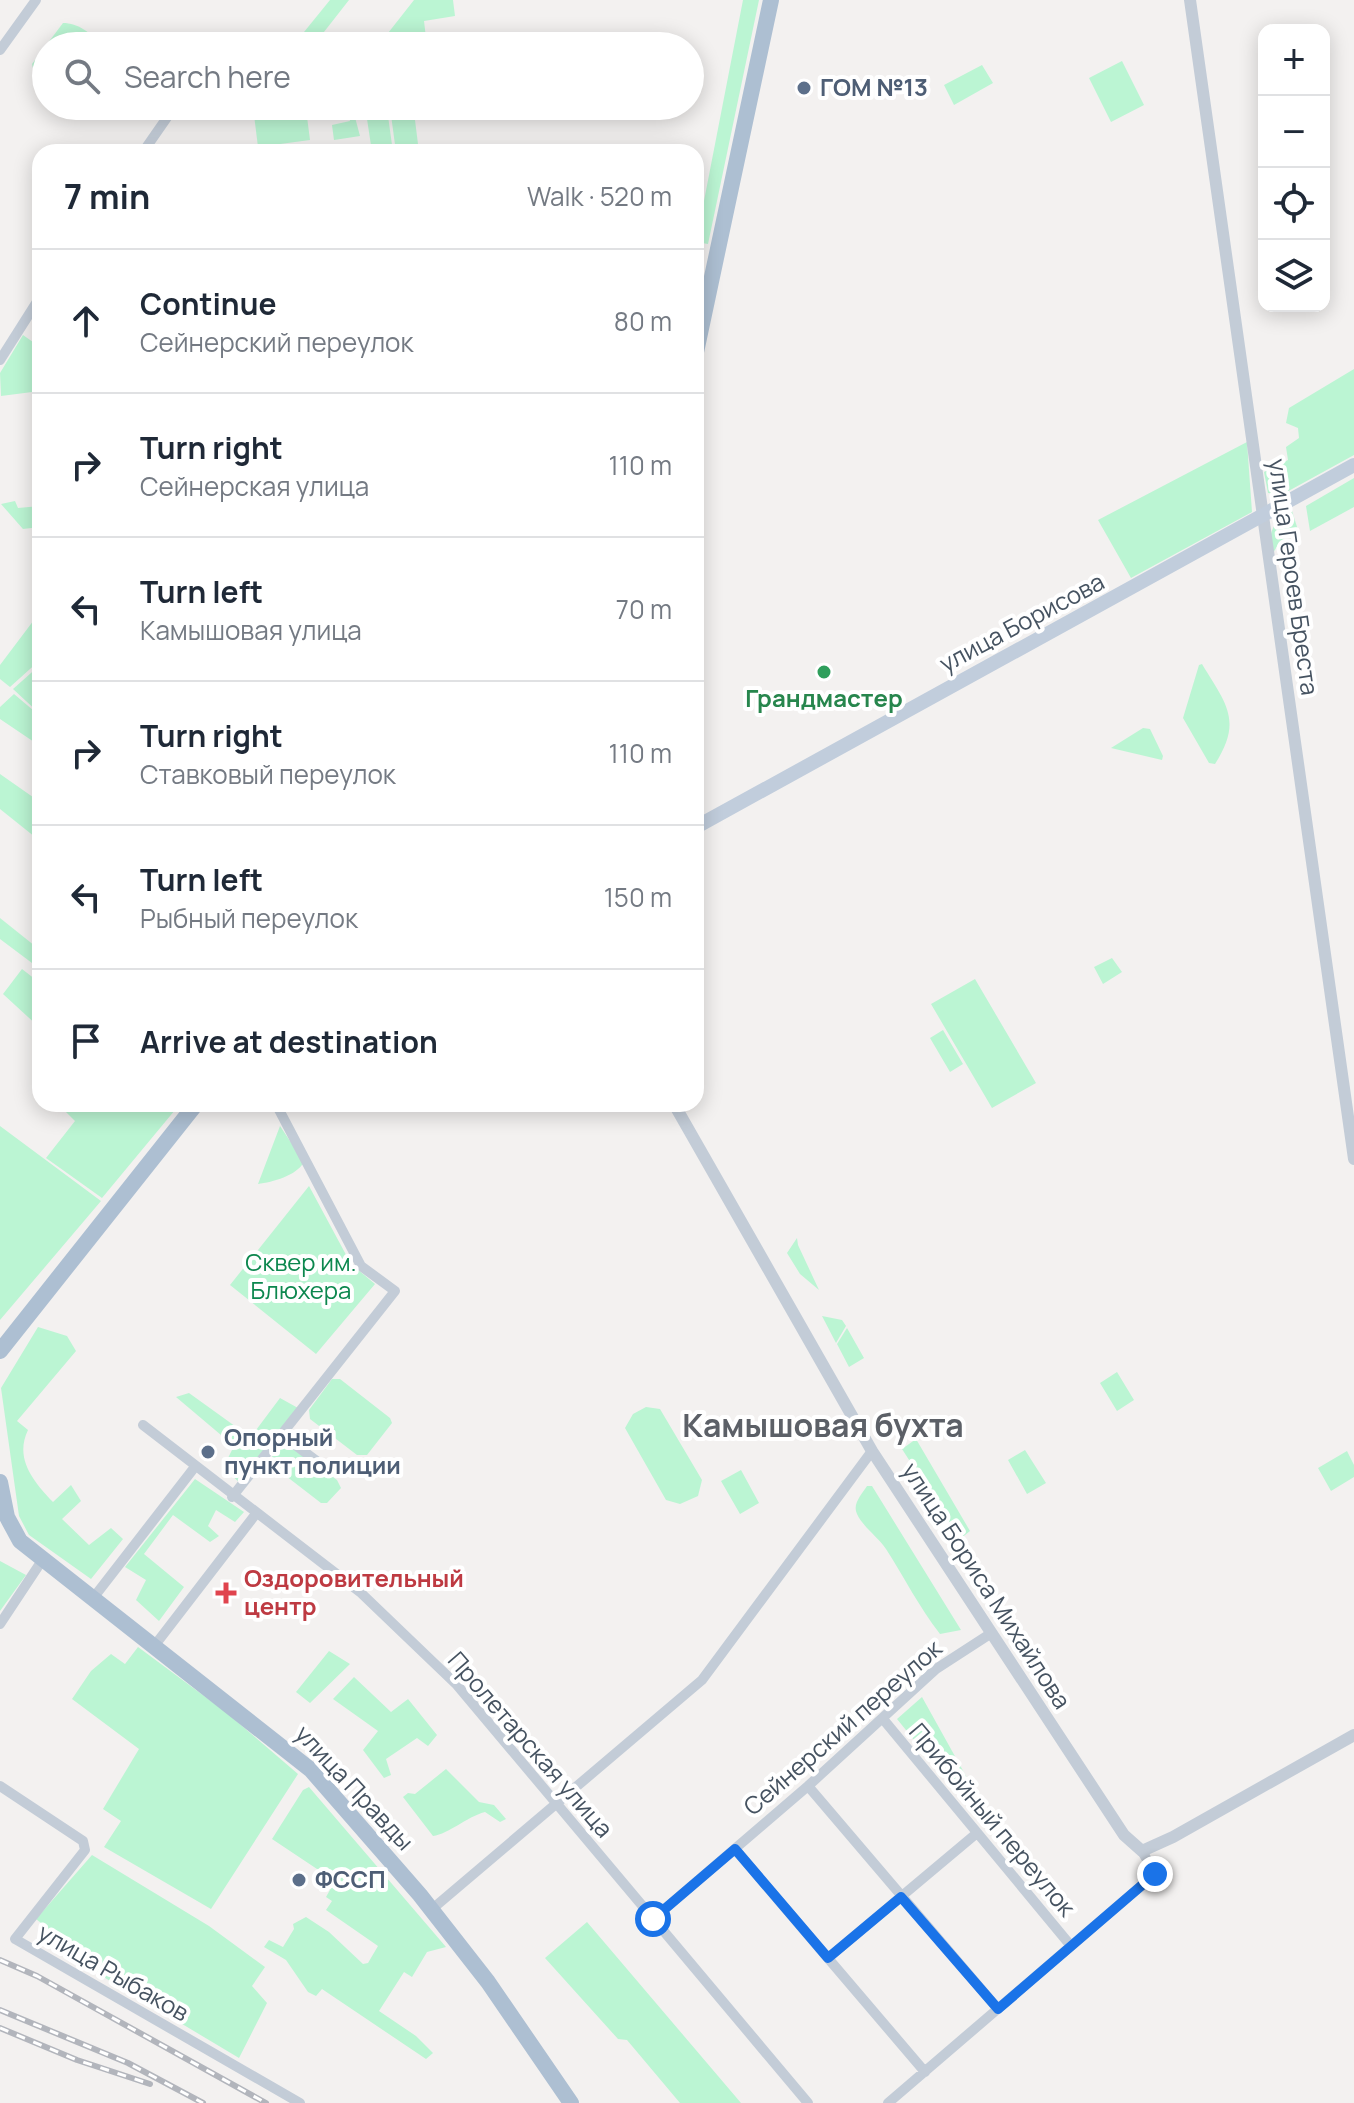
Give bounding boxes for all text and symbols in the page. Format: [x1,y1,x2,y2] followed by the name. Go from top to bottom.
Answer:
[1258,24,1330,312] map controls
[1258,24,1330,96] button: +
[32,32,704,120] search box
[60,54,104,98] icon: search
[124,56,291,97] text: Search here
[820,70,928,103] place label: ГОМ №13
[795,79,813,97] marker: ГОМ №13
[1258,96,1330,168] button: −
[1258,168,1330,240] button: locate
[64,173,150,219] text: 7 min
[527,178,672,214] text: Walk · 520 m
[1258,240,1330,312] button: layers
[140,283,276,324] text: Continue
[64,299,108,343] icon: ahead
[614,303,672,339] text: 80 m
[140,324,413,360] text: Сейнерский переулок
[140,427,283,468] text: Turn right
[64,443,108,487] icon: right
[609,447,672,483] text: 110 m
[1262,456,1327,697] street label: улица Героев Бреста
[140,468,369,504] text: Сейнерская улица
[933,564,1110,679] street label: улица Борисова
[140,571,263,612] text: Turn left
[64,587,108,631] icon: left
[616,591,672,627] text: 70 m
[140,612,362,648] text: Камышовая улица
[815,663,833,681] marker: Грандмастер
[745,681,903,714] place label: Грандмастер
[140,715,283,756] text: Turn right
[64,731,108,775] icon: right
[609,735,672,771] text: 110 m
[140,756,396,792] text: Ставковый переулок
[140,859,263,900] text: Turn left
[64,875,108,919] icon: left
[604,879,672,915] text: 150 m
[140,900,358,936] text: Рыбный переулок
[64,1019,108,1063] icon: arrive
[140,1021,438,1062] text: Arrive at destination
[245,1245,357,1306] park label: Сквер им. Блюхера
[682,1403,964,1447] district label: Камышовая бухта
[224,1420,401,1481] place label: Опорный пункт полиции
[199,1443,217,1461] marker: Опорный пункт полиции
[895,1456,1079,1715] street label: улица Бориса Михайлова
[244,1561,464,1622] place label: Оздоровительный центр
[215,1582,237,1604] marker: Оздоровительный центр
[736,1631,949,1822] street label: Сейнерский переулок
[441,1644,621,1844] street label: Пролетарская улица
[902,1715,1085,1923] street label: Прибойный переулок
[288,1717,422,1857] street label: улица Правды
[1137,1856,1173,1892] route end
[315,1862,386,1895] place label: ФССП
[290,1871,308,1889] marker: ФССП
[635,1901,671,1937] route start
[32,1915,195,2028] street label: улица Рыбаков

